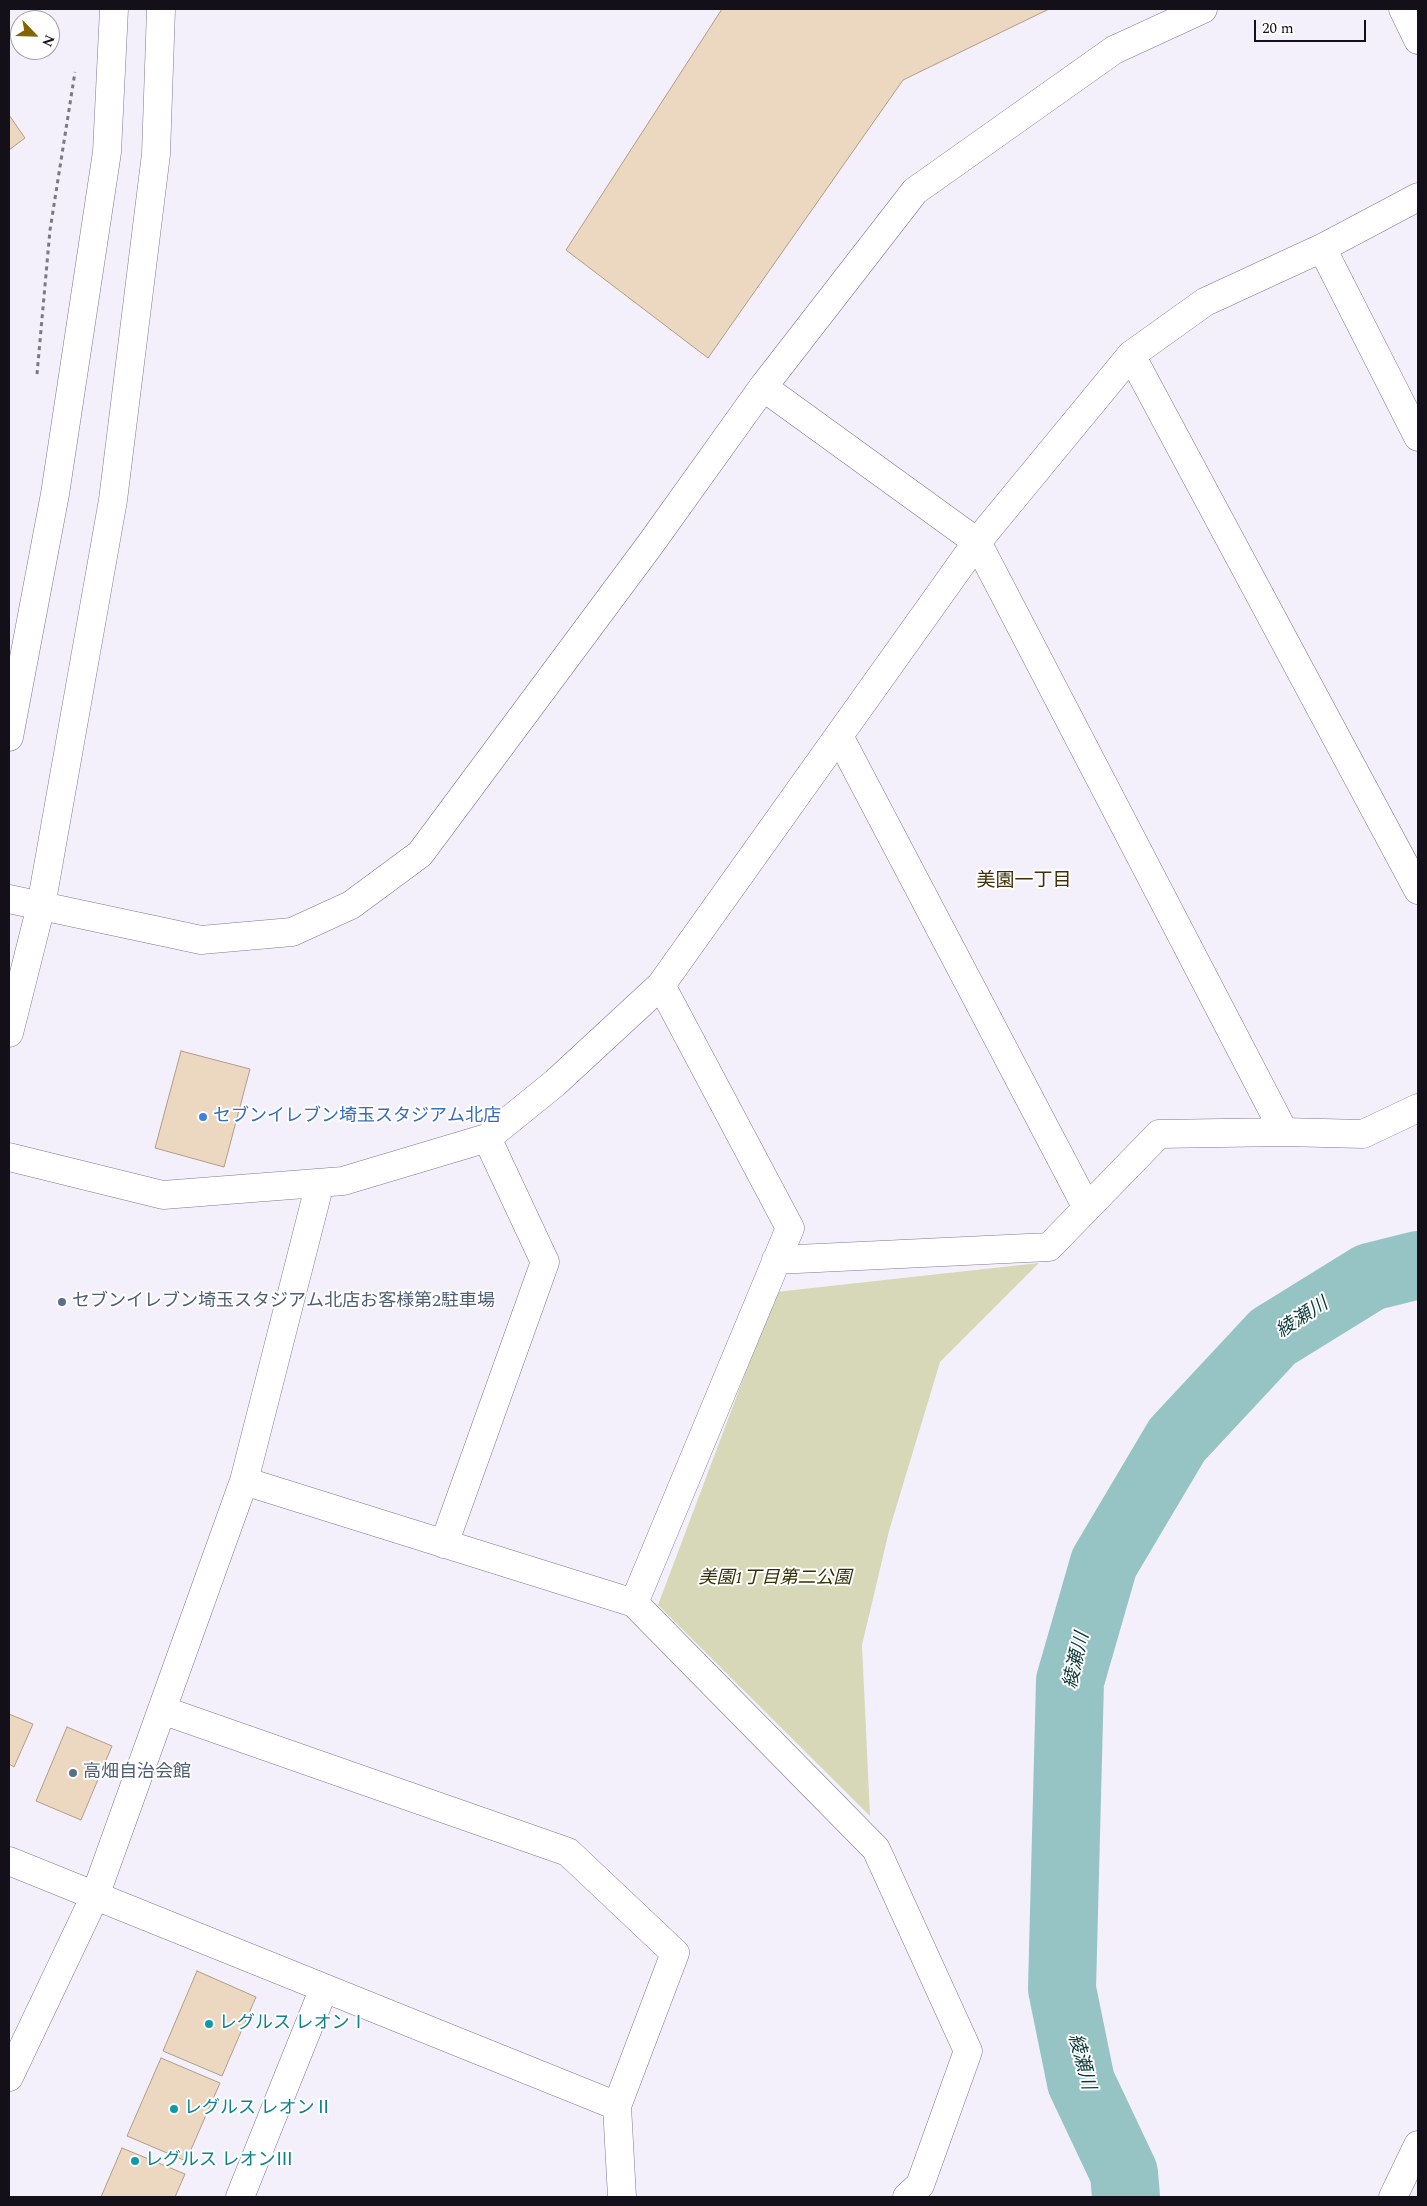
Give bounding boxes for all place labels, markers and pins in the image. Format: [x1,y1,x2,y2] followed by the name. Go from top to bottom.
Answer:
[213,1106,501,1128] place label: セブンイレブン埼玉スタジアム北店
[197,1111,209,1123] marker: セブンイレブン埼玉スタジアム北店
[72,1291,495,1313] place label: セブンイレブン埼玉スタジアム北店お客様第2駐車場
[56,1296,68,1308] marker: セブンイレブン埼玉スタジアム北店お客様第2駐車場
[83,1762,191,1784] place label: 高畑自治会館
[67,1767,79,1779] marker: 高畑自治会館
[219,2013,367,2035] place label: レグルス レオンⅠ
[203,2018,215,2030] marker: レグルス レオンⅠ
[184,2098,332,2120] place label: レグルス レオンⅡ
[168,2103,180,2115] marker: レグルス レオンⅡ
[145,2150,293,2172] place label: レグルス レオンⅢ
[129,2155,141,2167] marker: レグルス レオンⅢ

